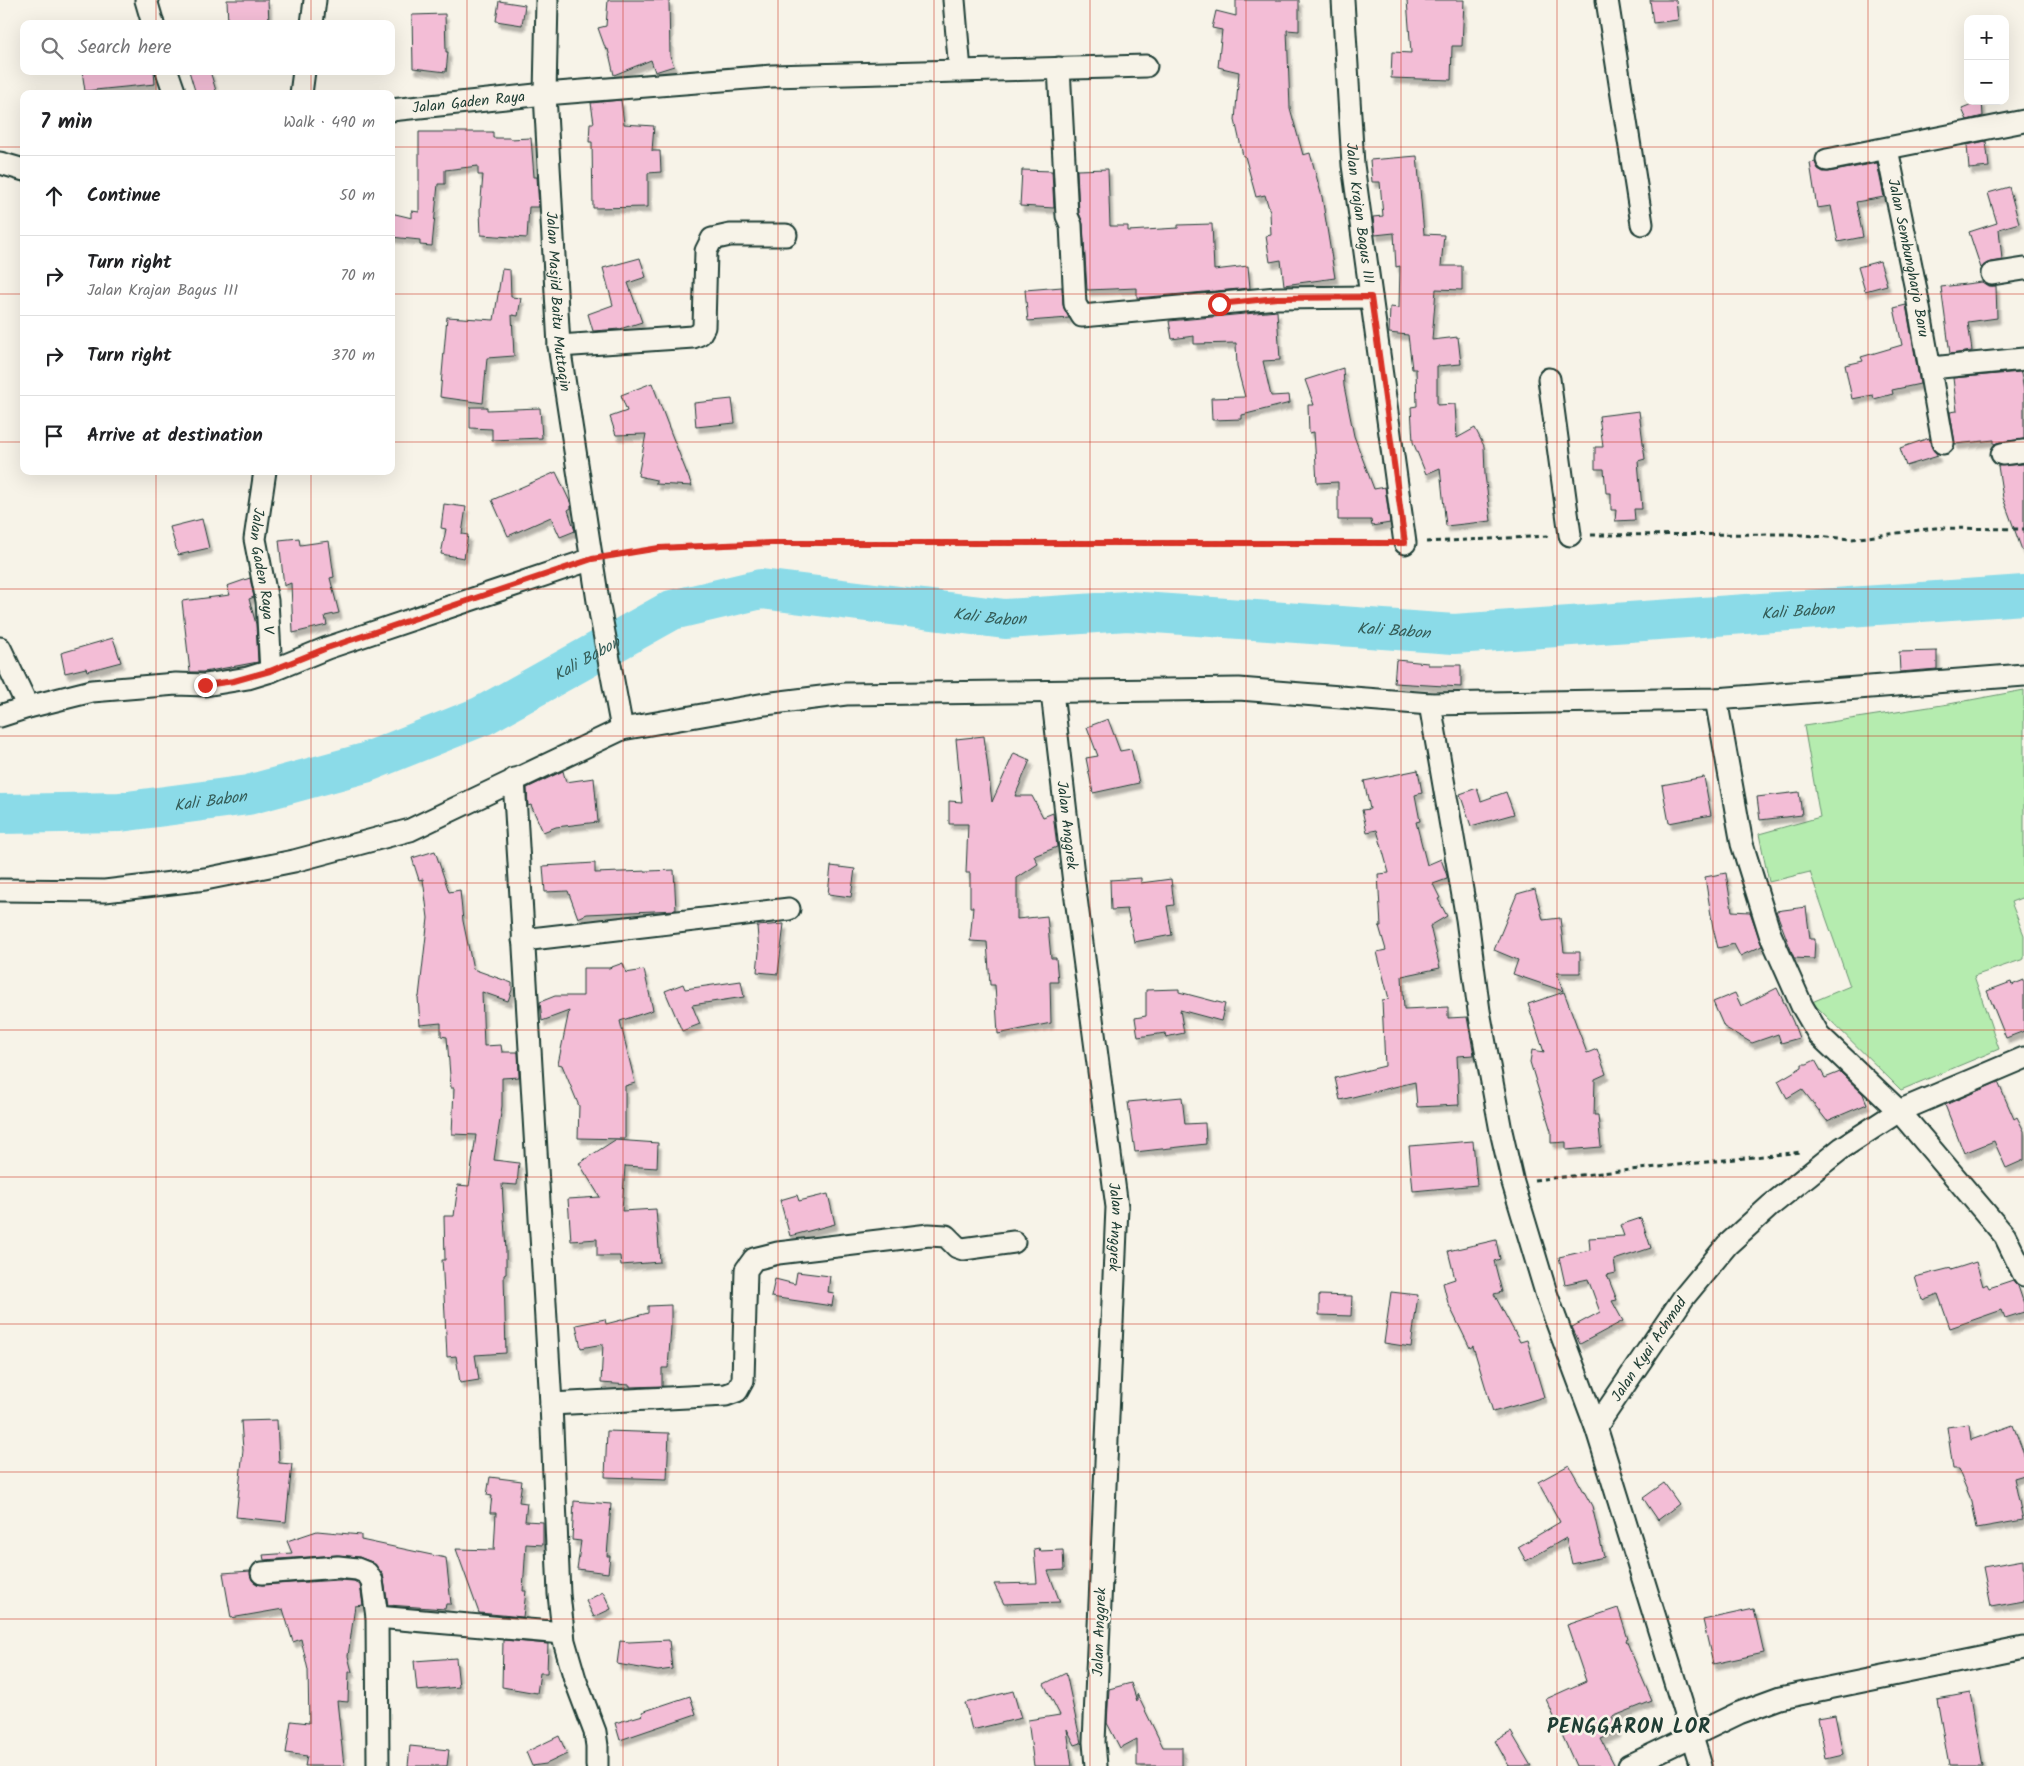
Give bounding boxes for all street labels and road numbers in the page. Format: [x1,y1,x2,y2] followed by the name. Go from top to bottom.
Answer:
[411,85,526,121] street label: Jalan Gaden Raya
[1339,142,1380,286] street label: Jalan Krajan Bagus III
[1880,177,1935,339] street label: Jalan Sembungharjo Baru
[539,211,577,393] street label: Jalan Masjid Baitu Muttaqin
[242,506,280,635] street label: Jalan Gaden Raya V
[1049,780,1083,872] street label: Jalan Anggrek
[1101,1181,1128,1273] street label: Jalan Anggrek
[1605,1292,1694,1407] street label: Jalan Kyai Achmad
[1086,1586,1114,1677] street label: Jalan Anggrek

